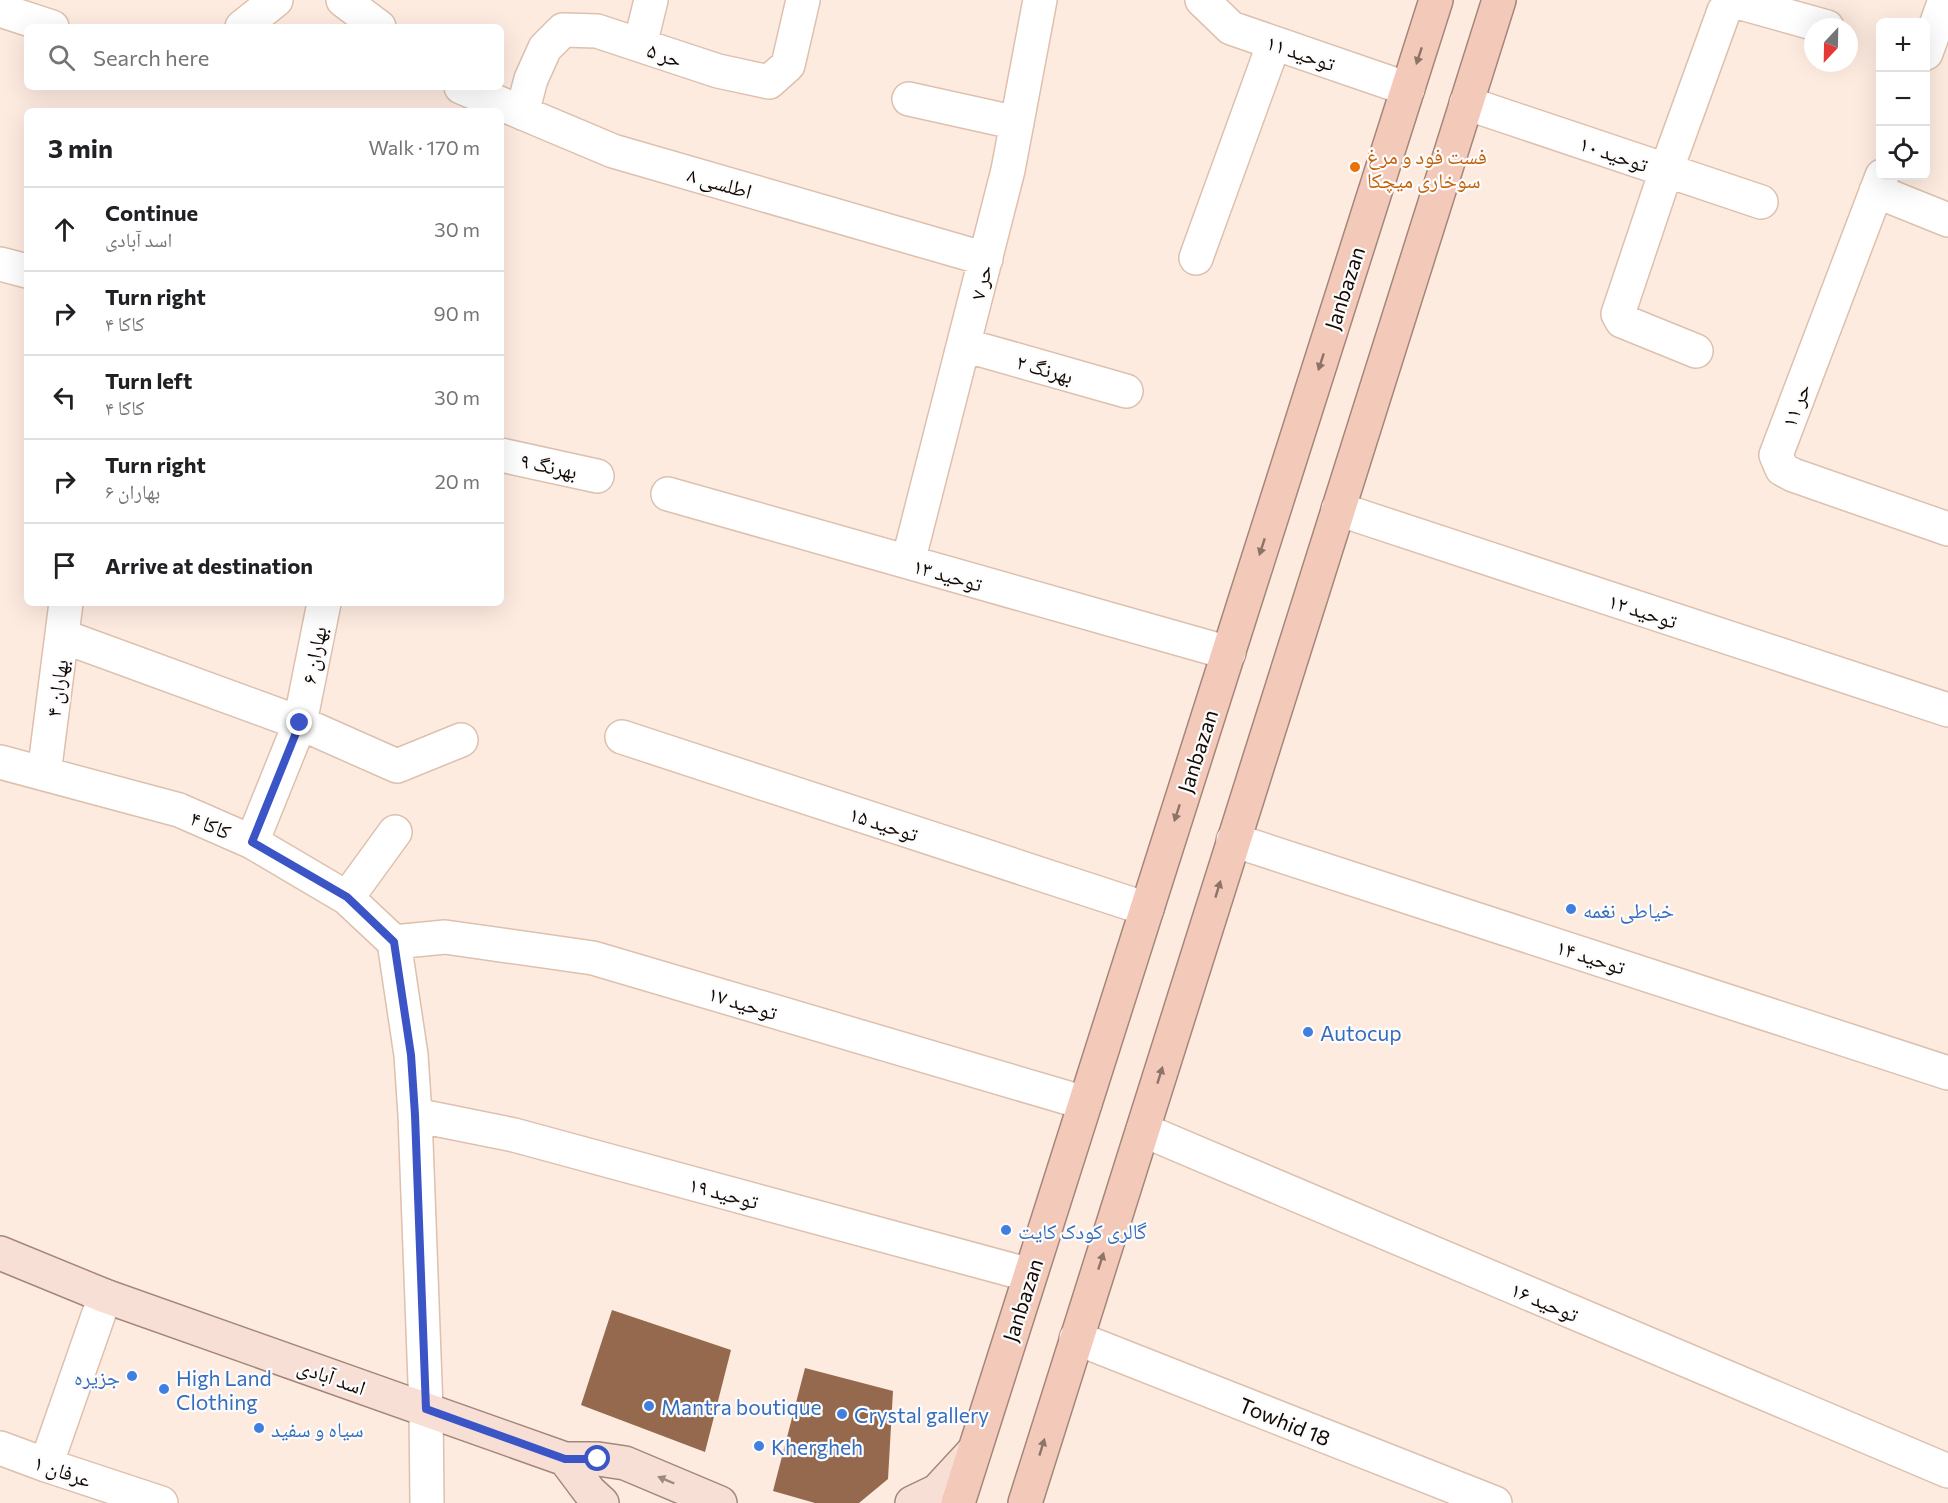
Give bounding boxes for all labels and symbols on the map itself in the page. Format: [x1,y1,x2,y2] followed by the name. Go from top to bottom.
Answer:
[1804,18,1858,72] north arrow
[1263,29,1339,76] street label: توحید ۱۱
[644,36,686,72] street label: حر ۵
[1413,47,1423,65] one-way arrow
[1576,130,1652,177] street label: توحید ۱۰
[1367,143,1487,193] place label: فست فود و مرغ سوخاری میچکا
[1348,160,1362,174] marker: فست فود و مرغ سوخاری میچکا
[684,161,755,205] street label: اطلسی ۸
[1319,243,1369,333] street label: Janbazan
[964,262,996,302] street label: حر ۷
[1013,348,1076,389] street label: بهرنگ ۲
[1316,353,1325,371] one-way arrow
[1775,380,1815,430] street label: حر ۱۱
[518,447,580,484] street label: بهرنگ ۹
[1257,538,1266,556] one-way arrow
[910,552,985,596] street label: توحید ۱۳
[1605,587,1681,633] street label: توحید ۱۲
[295,624,332,686] street label: بهاران ۶
[40,658,73,719] street label: بهاران ۴
[1172,706,1222,796] street label: Janbazan
[286,709,312,735] route end
[846,800,922,846] street label: توحید ۱۵
[187,804,235,844] street label: کاکا ۴
[1172,804,1181,822] one-way arrow
[1214,880,1223,898] one-way arrow
[1583,897,1674,924] place label: خیاطی نغمه
[1564,902,1578,916] marker: خیاطی نغمه
[1553,933,1629,979] street label: توحید ۱۴
[705,980,781,1025] street label: توحید ۱۷
[1320,1020,1402,1045] place label: Autocup
[1301,1025,1315,1039] marker: Autocup
[1156,1066,1165,1084] one-way arrow
[686,1171,761,1214] street label: توحید ۱۹
[1018,1218,1147,1244] place label: گالری کودک کایت
[999,1223,1013,1237] marker: گالری کودک کایت
[1097,1252,1106,1270] one-way arrow
[997,1255,1047,1345] street label: Janbazan
[1507,1276,1582,1327] street label: توحید ۱۶
[294,1353,369,1400] street label: اسد آبادی
[74,1364,120,1389] place label: جزیره
[176,1365,272,1414] place label: High Land Clothing
[125,1369,139,1383] marker: جزیره
[157,1382,171,1396] marker: High Land Clothing
[1236,1391,1334,1451] street label: Towhid 18
[661,1394,822,1419] place label: Mantra boutique
[642,1399,656,1413] marker: Mantra boutique
[854,1402,989,1427] place label: Crystal gallery
[835,1407,849,1421] marker: Crystal gallery
[271,1416,364,1441] place label: سیاه و سفید
[252,1421,266,1435] marker: سیاه و سفید
[771,1434,863,1459] place label: Khergheh
[1038,1438,1047,1456] one-way arrow
[752,1439,766,1453] marker: Khergheh
[584,1445,610,1471] route start
[31,1449,95,1492] street label: عرفان ۱
[656,1475,674,1485] one-way arrow

